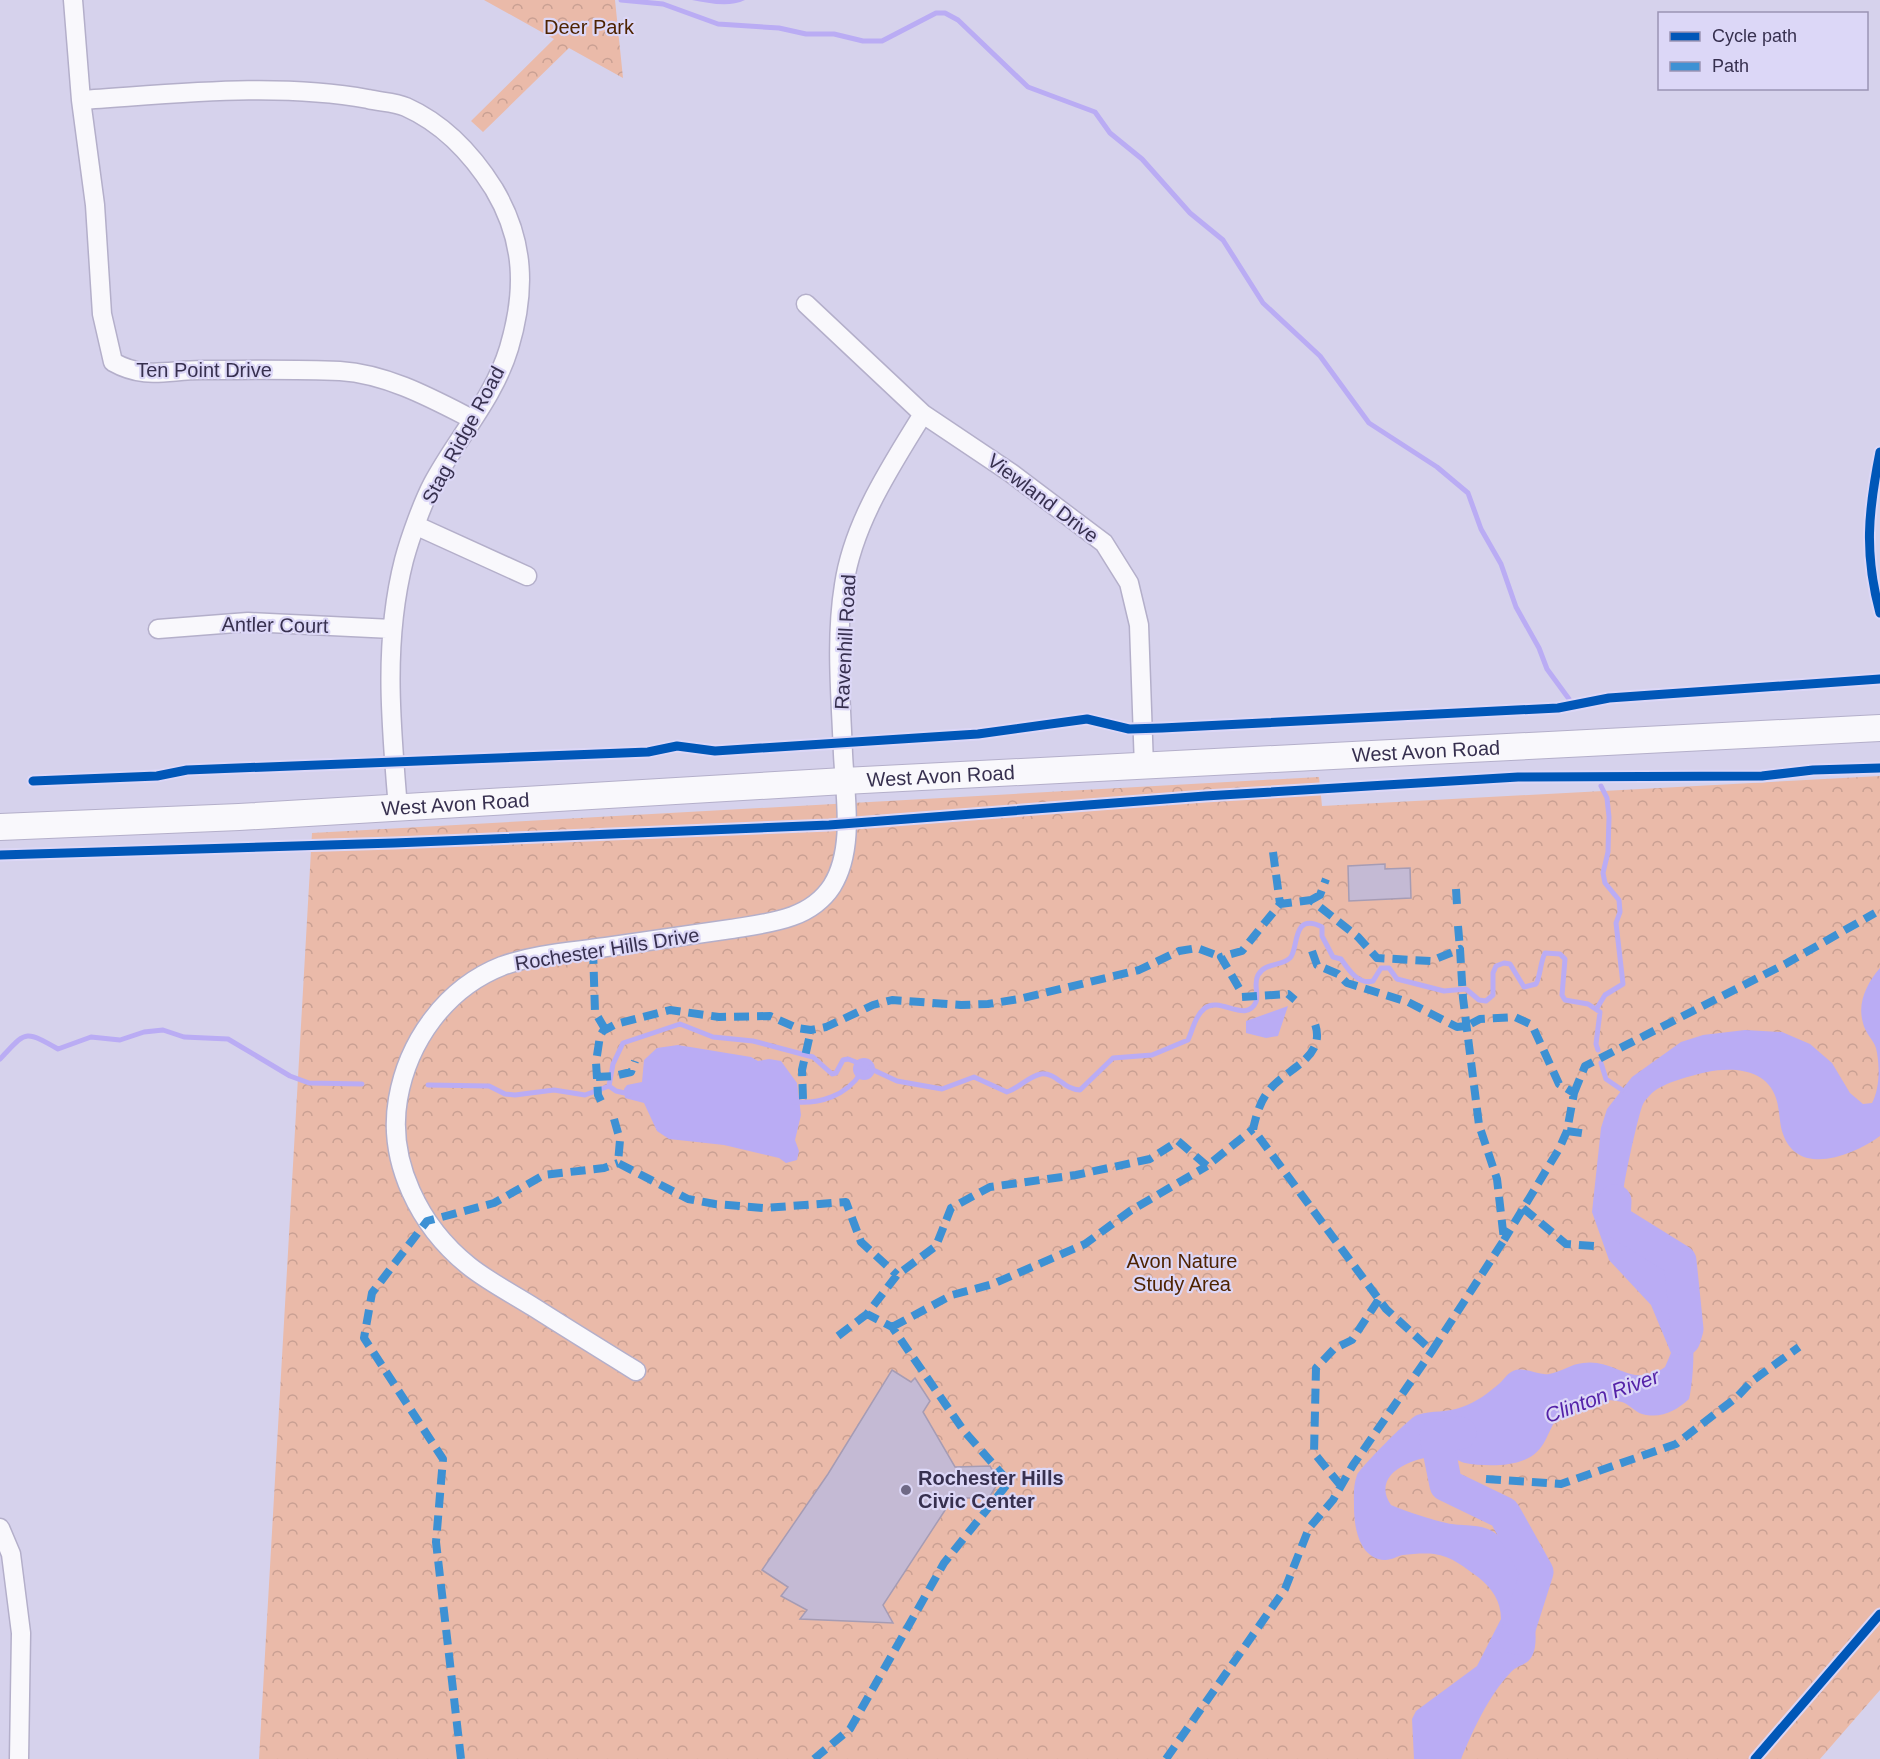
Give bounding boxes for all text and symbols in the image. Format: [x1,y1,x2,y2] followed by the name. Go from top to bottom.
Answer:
[1658,12,1868,90] legend
[544,16,635,38] park label: Deer Park
[1712,26,1797,46] text: Cycle path
[1712,56,1749,76] text: Path
[136,359,272,381] street label: Ten Point Drive
[418,363,508,507] street label: Stag Ridge Road
[983,449,1103,547] street label: Viewland Drive
[830,574,860,710] street label: Ravenhill Road
[221,613,329,637] street label: Antler Court
[1351,736,1501,766] street label: West Avon Road
[866,761,1015,791] street label: West Avon Road
[381,789,530,820] street label: West Avon Road
[513,924,701,974] street label: Rochester Hills Drive
[1127,1250,1237,1295] park label: Avon Nature Study Area
[1541,1364,1663,1427] water label: Clinton River
[918,1467,1064,1512] place label: Rochester Hills Civic Center
[899,1483,913,1497] marker: Rochester Hills Civic Center

